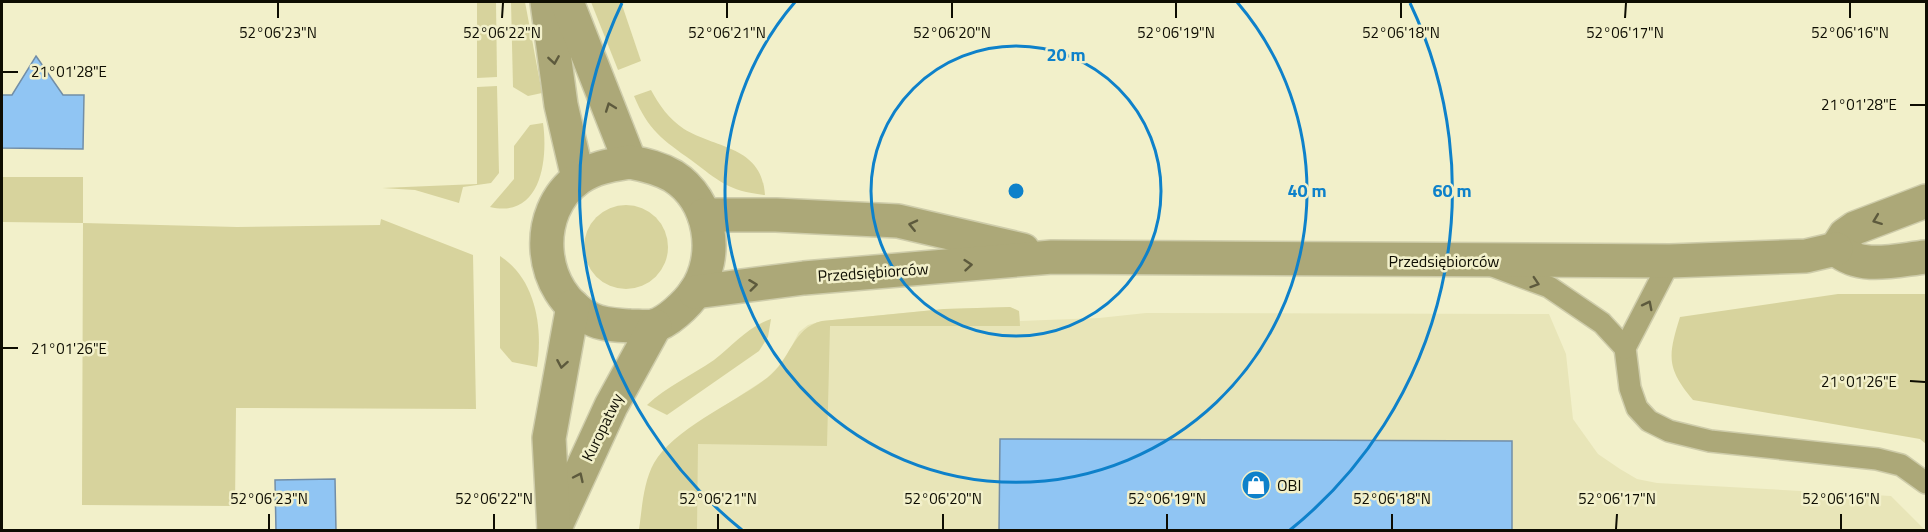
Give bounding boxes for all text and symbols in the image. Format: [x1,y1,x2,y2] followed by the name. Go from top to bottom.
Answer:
[239,21,317,44] text: 52°06'23"N
[463,21,541,44] text: 52°06'22"N
[688,21,766,44] text: 52°06'21"N
[913,21,991,44] text: 52°06'20"N
[1137,21,1215,44] text: 52°06'19"N
[1362,21,1440,44] text: 52°06'18"N
[1586,21,1664,44] text: 52°06'17"N
[1811,21,1889,44] text: 52°06'16"N
[1046,41,1086,68] text: 20 m
[547,55,559,64] one-way arrow
[31,60,107,83] text: 21°01'28"E
[1821,93,1897,116] text: 21°01'28"E
[604,102,617,113] one-way arrow
[1287,177,1327,204] text: 40 m
[1432,177,1472,204] text: 60 m
[1006,181,1026,201] centre of rings
[1872,212,1883,225] one-way arrow
[909,219,919,232] one-way arrow
[1388,249,1500,273] street label: Przedsiębiorców
[817,256,929,288] street label: Przedsiębiorców
[963,259,973,272] one-way arrow
[1529,275,1540,288] one-way arrow
[748,279,758,291] one-way arrow
[1641,301,1652,311] one-way arrow
[31,337,107,360] text: 21°01'26"E
[557,359,569,369] one-way arrow
[1821,370,1897,393] text: 21°01'26"E
[575,389,629,465] street label: Kuropatwy
[1240,469,1272,501] shop icon: OBI
[571,472,583,483] one-way arrow
[1277,473,1301,497] place label: OBI
[230,487,308,510] text: 52°06'23"N
[455,487,533,510] text: 52°06'22"N
[679,487,757,510] text: 52°06'21"N
[904,487,982,510] text: 52°06'20"N
[1128,487,1206,510] text: 52°06'19"N
[1353,487,1431,510] text: 52°06'18"N
[1578,487,1656,510] text: 52°06'17"N
[1802,487,1880,510] text: 52°06'16"N

